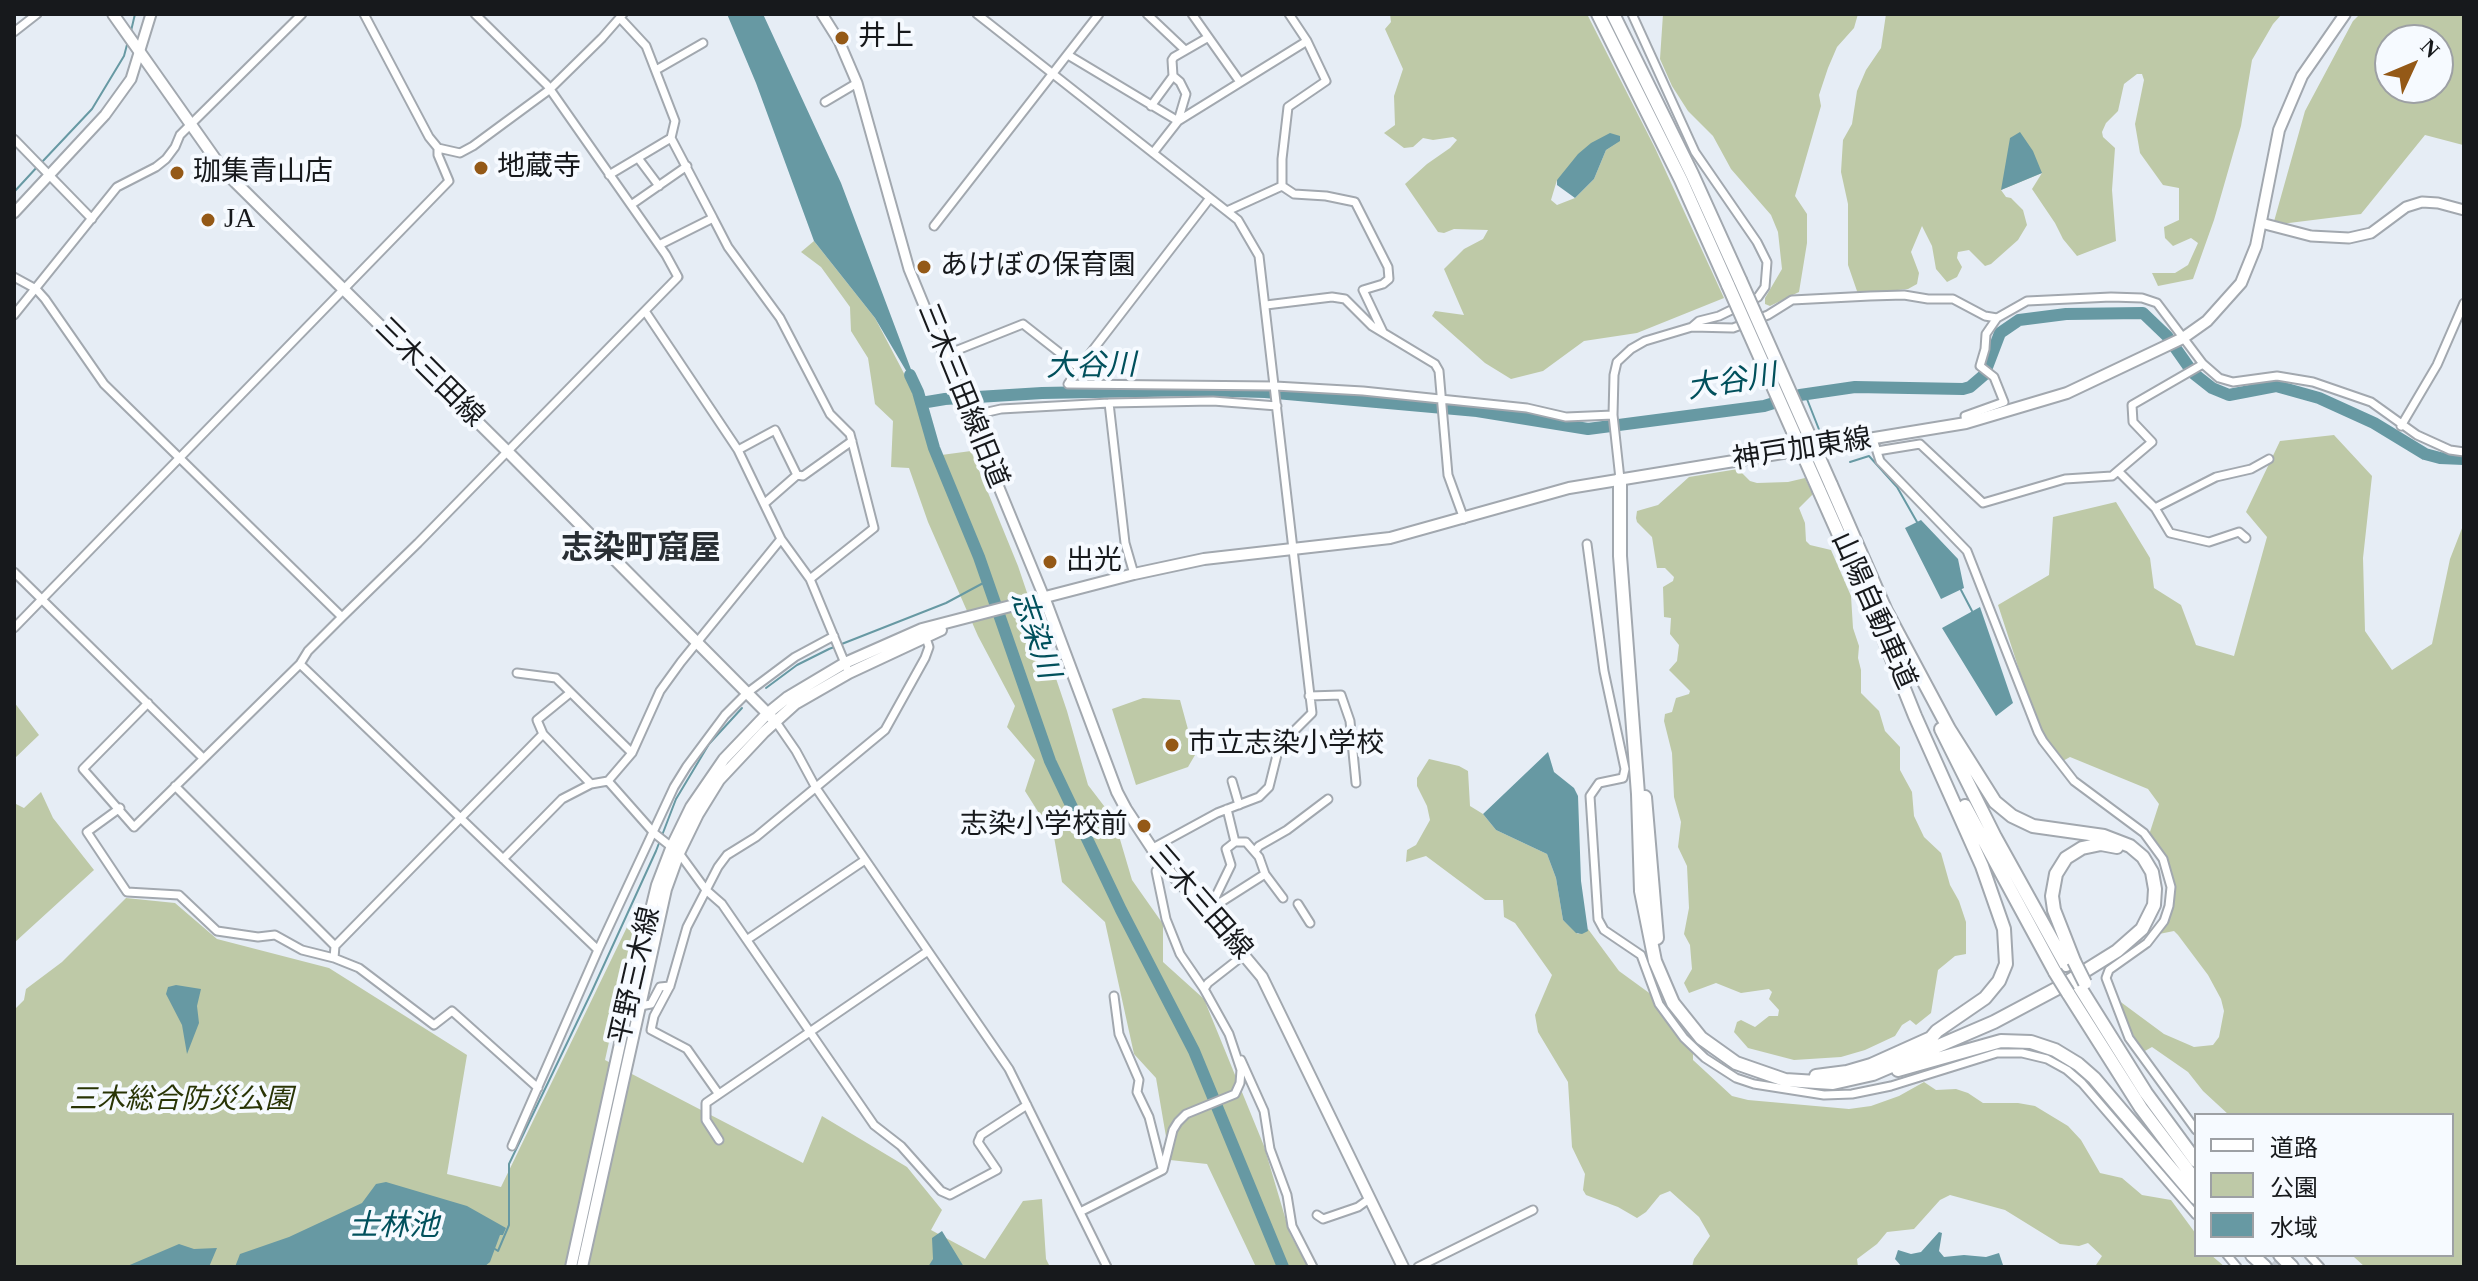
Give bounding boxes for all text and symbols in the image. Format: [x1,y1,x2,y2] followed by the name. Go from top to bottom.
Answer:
[858,21,914,55] place label: 井上
[2374,24,2454,104] north arrow
[833,29,851,47] marker: 井上
[2416,34,2445,63] text: N
[497,151,581,185] place label: 地蔵寺
[193,156,333,190] place label: 珈集青山店
[472,159,490,177] marker: 地蔵寺
[168,164,186,182] marker: 珈集青山店
[224,203,255,237] place label: JA
[199,211,217,229] marker: JA
[940,250,1136,284] place label: あけぼの保育園
[915,258,933,276] marker: あけぼの保育園
[910,299,1014,493] street label: 三木三田線旧道
[368,312,490,434] street label: 三木三田線
[1046,348,1136,386] water label: 大谷川
[1685,358,1779,408] water label: 大谷川
[1730,422,1874,478] street label: 神戸加東線
[1823,527,1923,695] street label: 山陽自動車道
[561,531,721,569] district label: 志染町窟屋
[1066,545,1122,579] place label: 出光
[1041,553,1059,571] marker: 出光
[1002,587,1066,683] water label: 志染川
[1188,728,1384,762] place label: 市立志染小学校
[1163,736,1181,754] marker: 市立志染小学校
[960,809,1128,843] place label: 志染小学校前
[1135,817,1153,835] marker: 志染小学校前
[1141,839,1259,967] street label: 三木三田線
[604,904,668,1048] street label: 平野三木線
[69,1084,293,1118] park label: 三木総合防災公園
[2194,1113,2454,1257] legend
[2270,1135,2318,1161] text: 道路
[2270,1175,2318,1201] text: 公園
[349,1209,439,1245] water label: 士林池
[2270,1215,2318,1241] text: 水域

